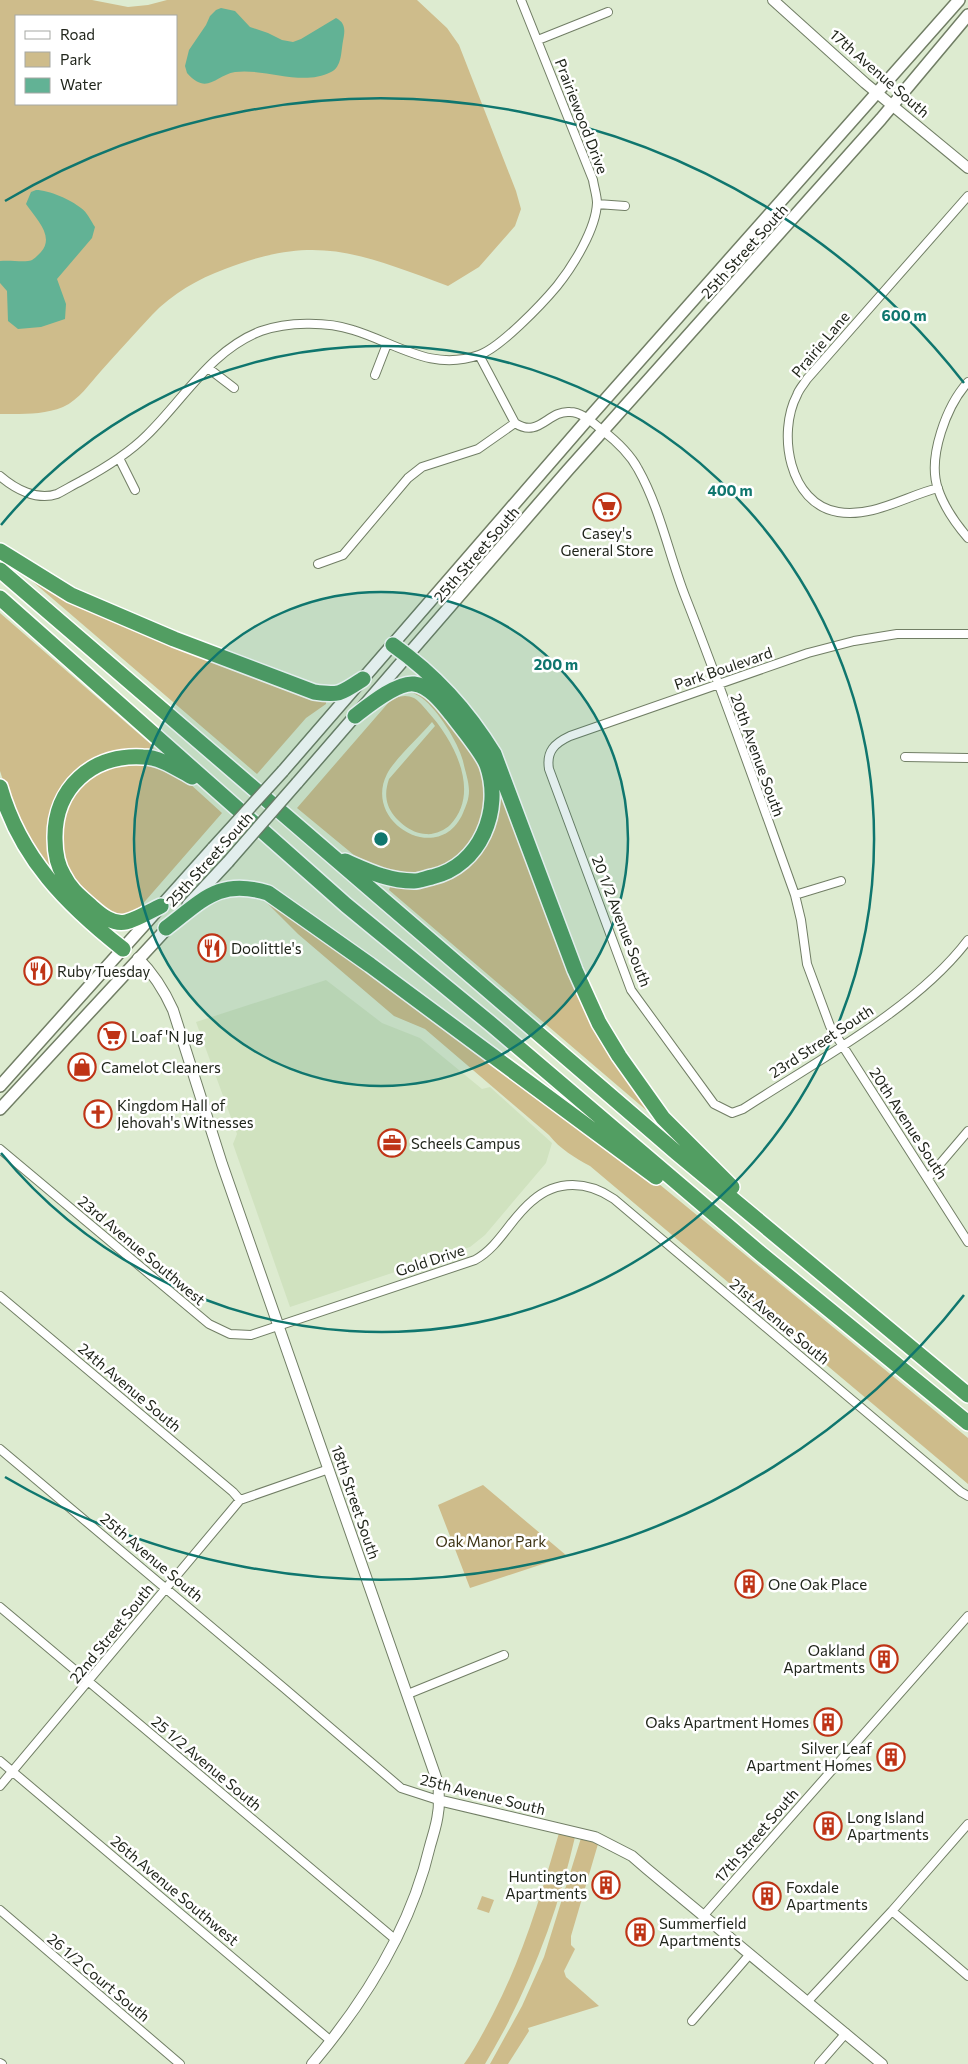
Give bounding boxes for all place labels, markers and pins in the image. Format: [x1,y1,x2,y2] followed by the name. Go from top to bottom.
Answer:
[592,492,622,522] supermarket icon: Casey's General Store
[560,524,654,559] place label: Casey's General Store
[372,830,390,848] centre of rings
[197,933,227,963] restaurant icon: Doolittle's
[231,939,302,957] place label: Doolittle's
[23,956,53,986] restaurant icon: Ruby Tuesday
[57,962,150,980] place label: Ruby Tuesday
[97,1021,127,1051] supermarket icon: Loaf 'N Jug
[131,1027,203,1045] place label: Loaf 'N Jug
[67,1052,97,1082] shop icon: Camelot Cleaners
[101,1058,221,1076] place label: Camelot Cleaners
[117,1096,254,1131] place label: Kingdom Hall of Jehovah's Witnesses
[83,1099,113,1129] church icon: Kingdom Hall of Jehovah's Witnesses
[377,1128,407,1158] office icon: Scheels Campus
[411,1134,521,1152] place label: Scheels Campus
[734,1569,764,1599] building icon: One Oak Place
[768,1575,867,1593] place label: One Oak Place
[783,1641,865,1676] place label: Oakland Apartments
[869,1644,899,1674] building icon: Oakland Apartments
[813,1707,843,1737] building icon: Oaks Apartment Homes
[645,1713,809,1731] place label: Oaks Apartment Homes
[746,1739,872,1774] place label: Silver Leaf Apartment Homes
[876,1742,906,1772] building icon: Silver Leaf Apartment Homes
[847,1808,929,1843] place label: Long Island Apartments
[813,1811,843,1841] building icon: Long Island Apartments
[505,1867,587,1902] place label: Huntington Apartments
[591,1870,621,1900] building icon: Huntington Apartments
[786,1878,868,1913] place label: Foxdale Apartments
[752,1881,782,1911] building icon: Foxdale Apartments
[659,1914,746,1949] place label: Summerfield Apartments
[625,1917,655,1947] building icon: Summerfield Apartments

